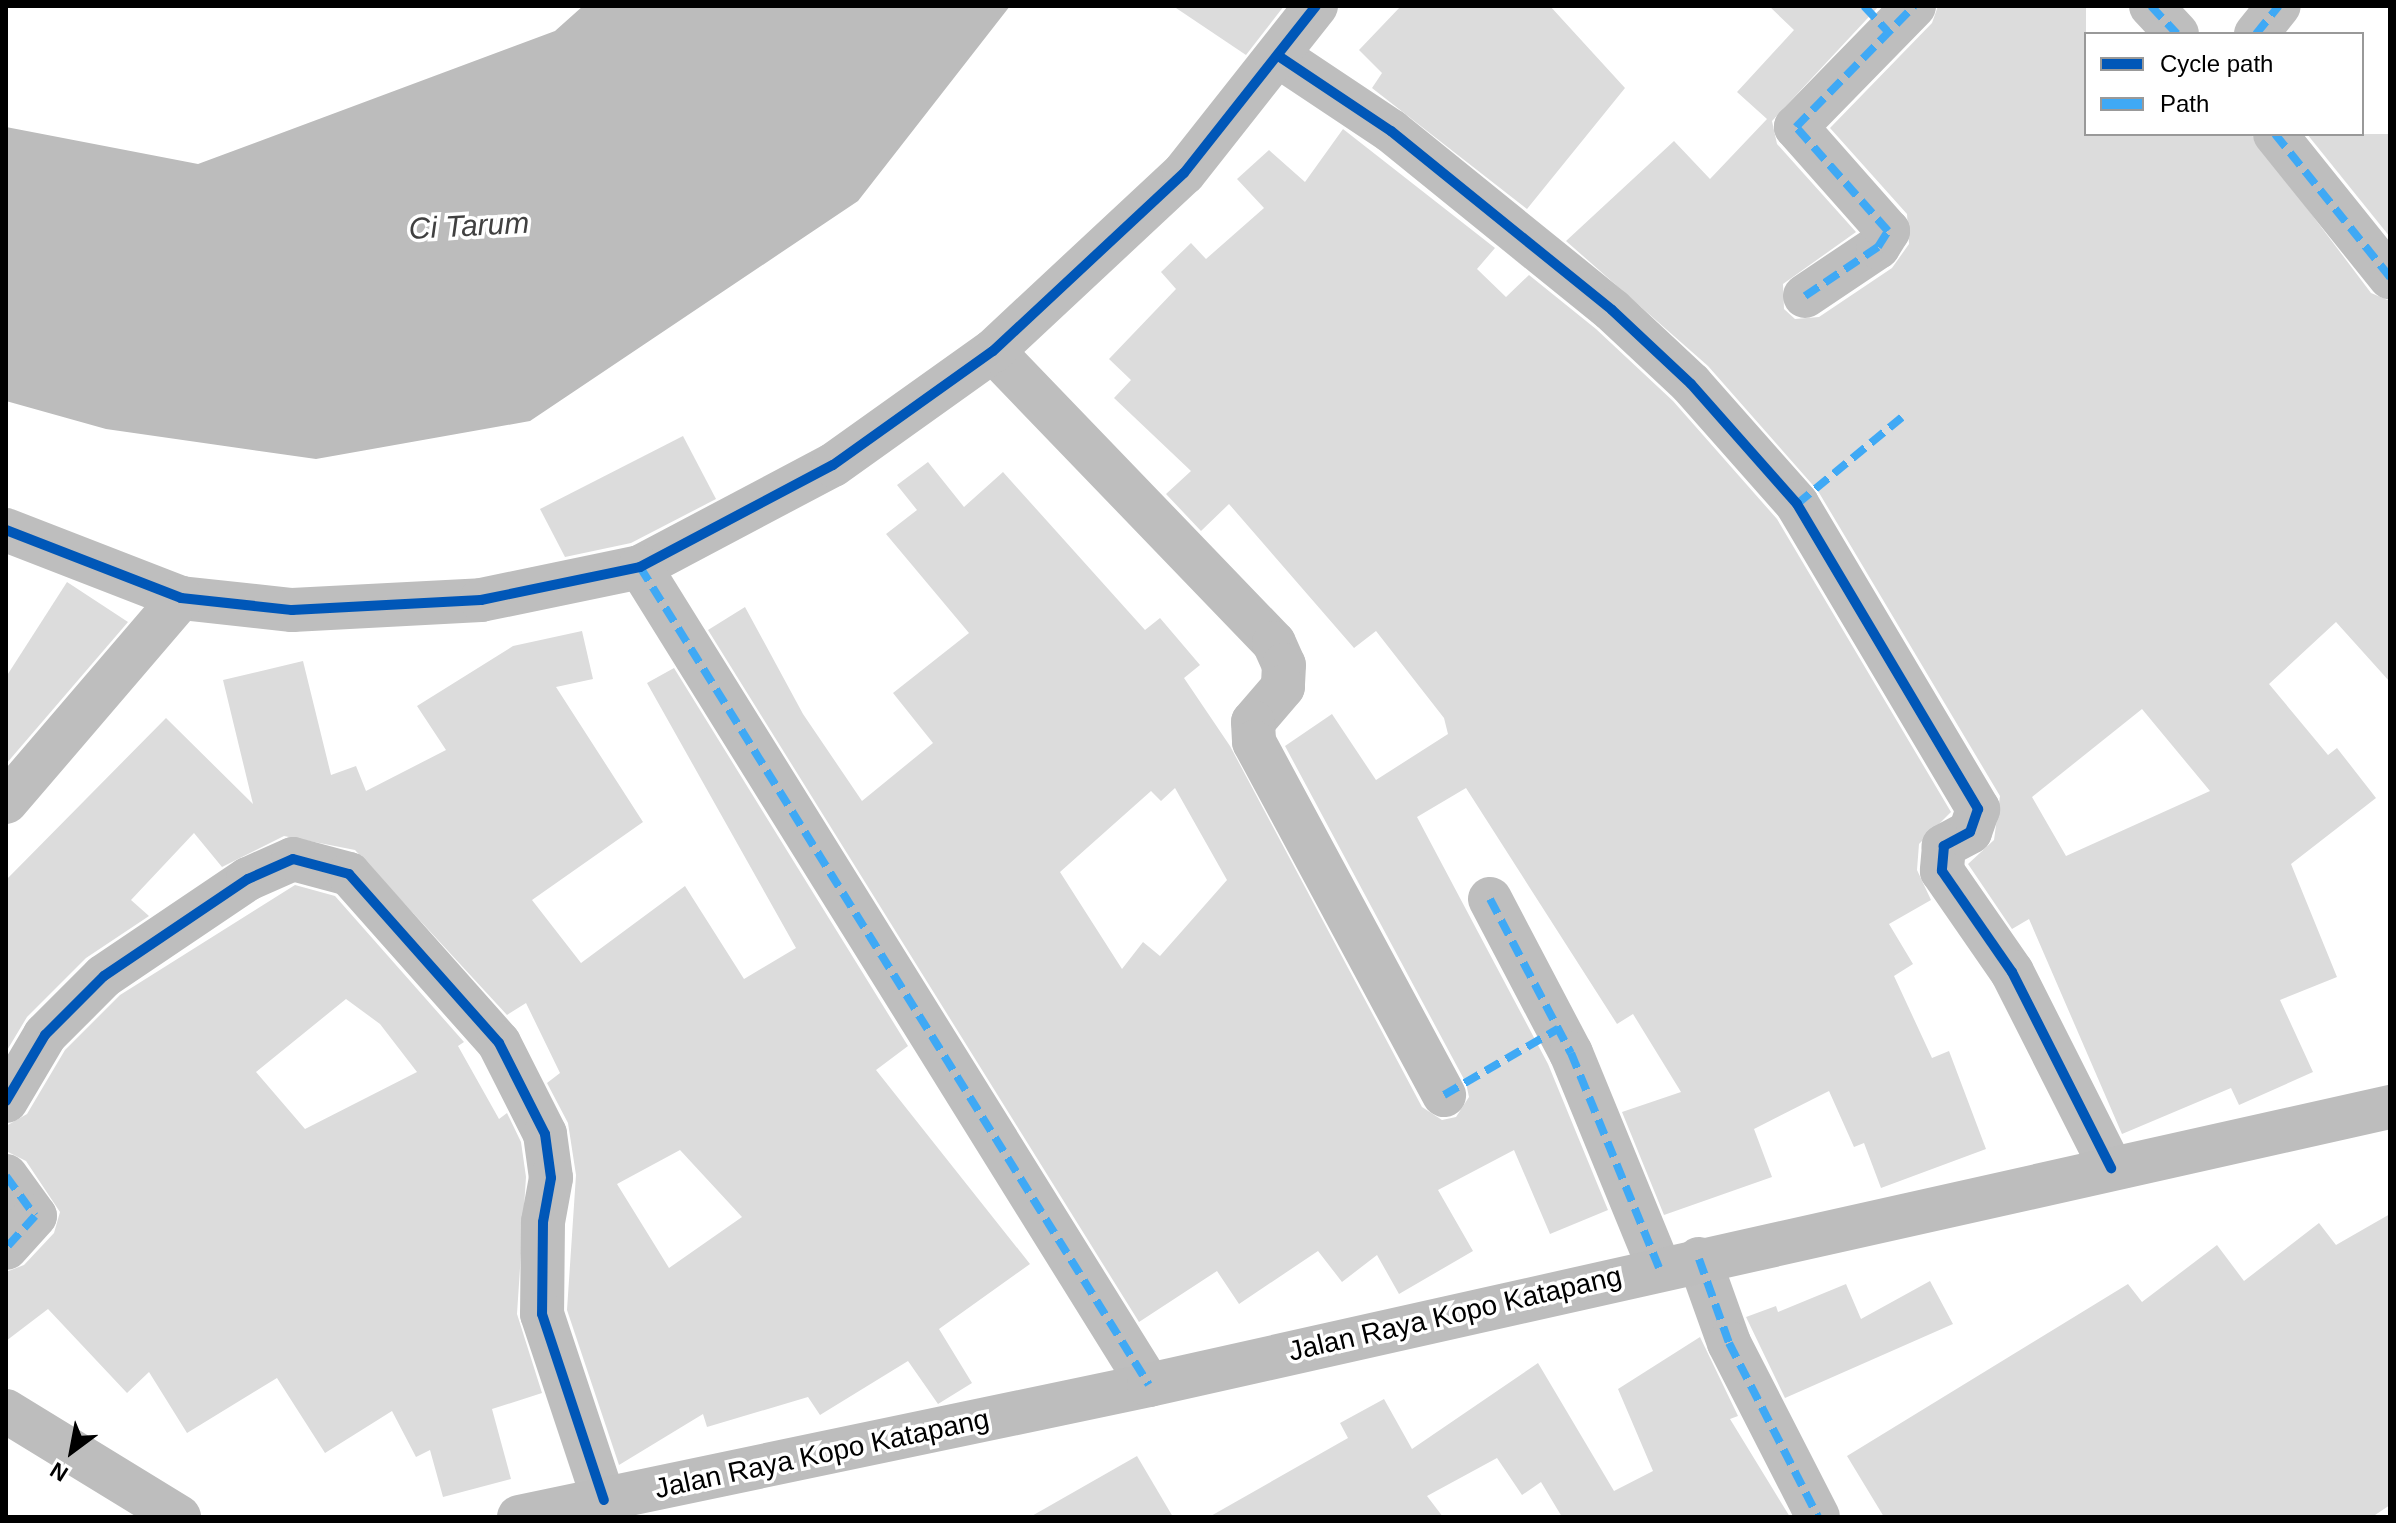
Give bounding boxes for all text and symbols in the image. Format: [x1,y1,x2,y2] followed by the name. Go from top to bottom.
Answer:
[2084,32,2364,136] legend
[2160,50,2273,77] text: Cycle path
[2160,90,2209,117] text: Path
[408,205,530,247] water label: Ci Tarum
[1285,1259,1625,1369] street label: Jalan Raya Kopo Katapang
[652,1402,992,1506] street label: Jalan Raya Kopo Katapang
[32,1411,112,1491] north arrow
[46,1457,72,1487] text: N

